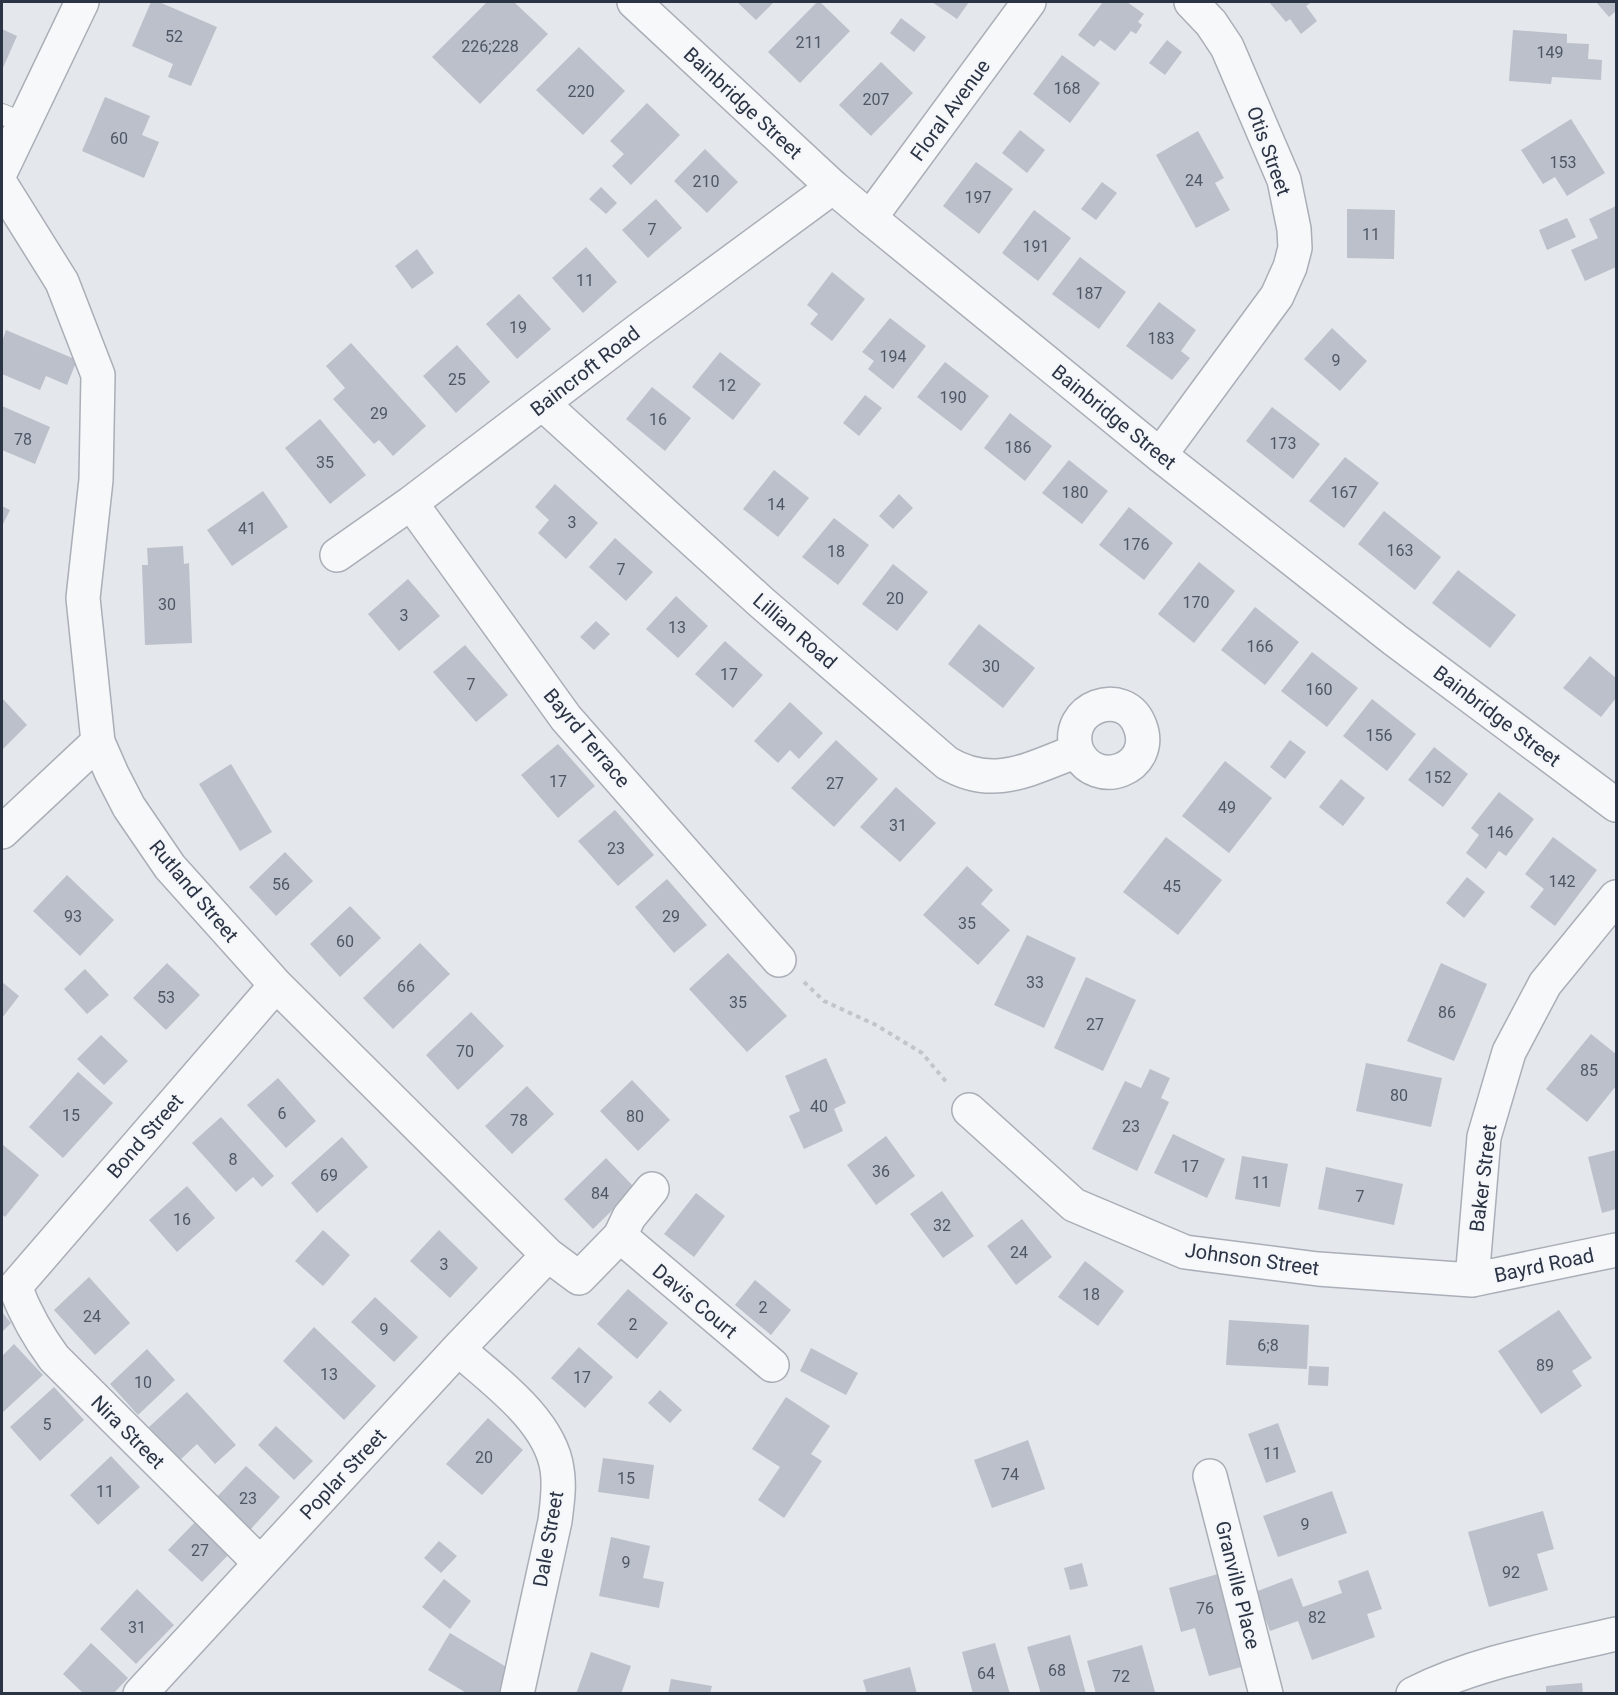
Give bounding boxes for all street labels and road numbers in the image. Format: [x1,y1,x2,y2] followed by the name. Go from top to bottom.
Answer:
[679,42,807,164] street label: Bainbridge Street
[905,54,995,166] street label: Floral Avenue
[1242,103,1296,199] street label: Otis Street
[526,321,644,421] street label: Baincroft Road
[1047,360,1181,474] street label: Bainbridge Street
[748,588,842,674] street label: Lillian Road
[1429,660,1565,772] street label: Bainbridge Street
[539,684,635,792] street label: Bayrd Terrace
[144,835,244,947] street label: Rutland Street
[102,1089,188,1183] street label: Bond Street
[1464,1123,1502,1233] street label: Baker Street
[1183,1238,1321,1280] street label: Johnson Street
[1492,1243,1596,1287] street label: Bayrd Road
[648,1259,742,1343] street label: Davis Court
[86,1390,170,1474] street label: Nira Street
[295,1424,391,1524] street label: Poplar Street
[528,1489,568,1589] street label: Dale Street
[1210,1518,1266,1652] street label: Granville Place

